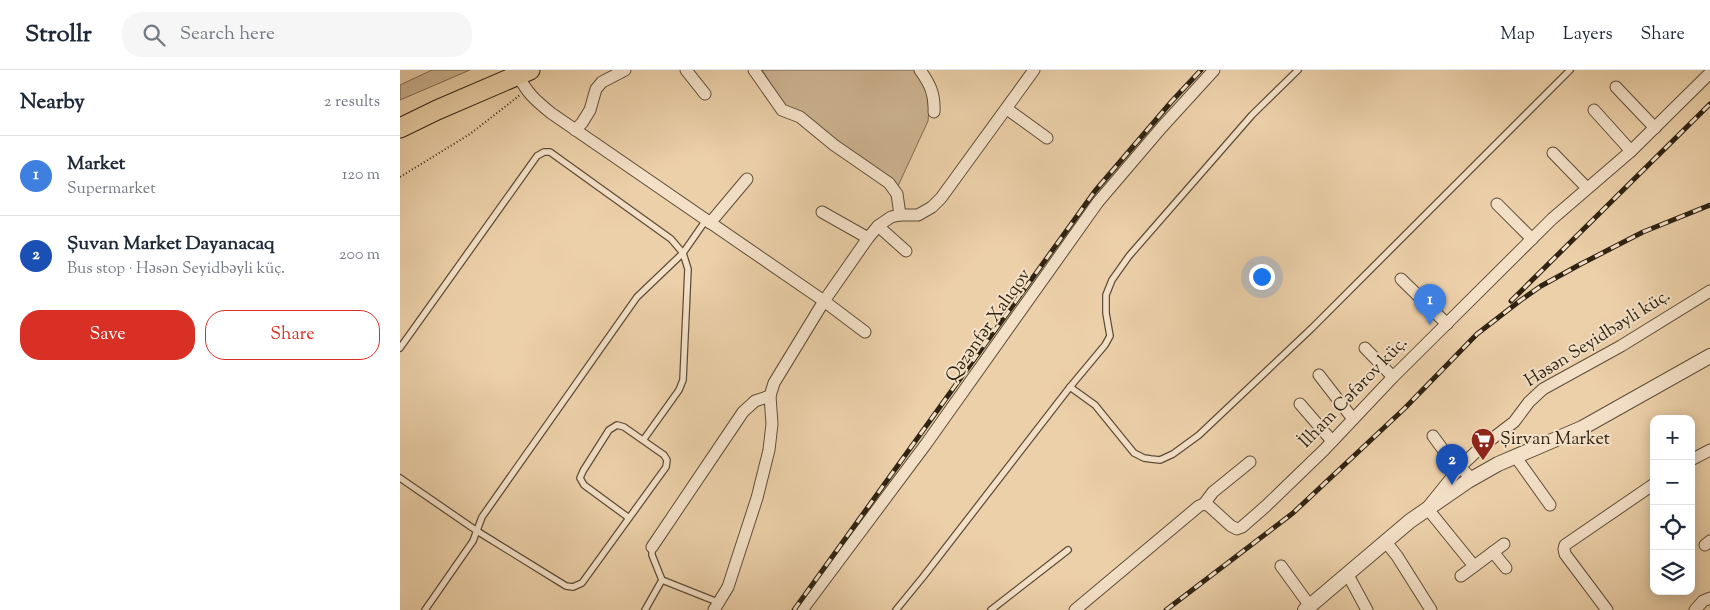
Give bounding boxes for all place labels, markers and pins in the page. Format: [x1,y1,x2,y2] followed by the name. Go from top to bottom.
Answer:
[1414,284,1446,325] pin: 1
[1470,427,1496,461] supermarket icon: Şirvan Market
[1500,427,1610,453] place label: Şirvan Market
[1436,444,1468,485] pin: 2

